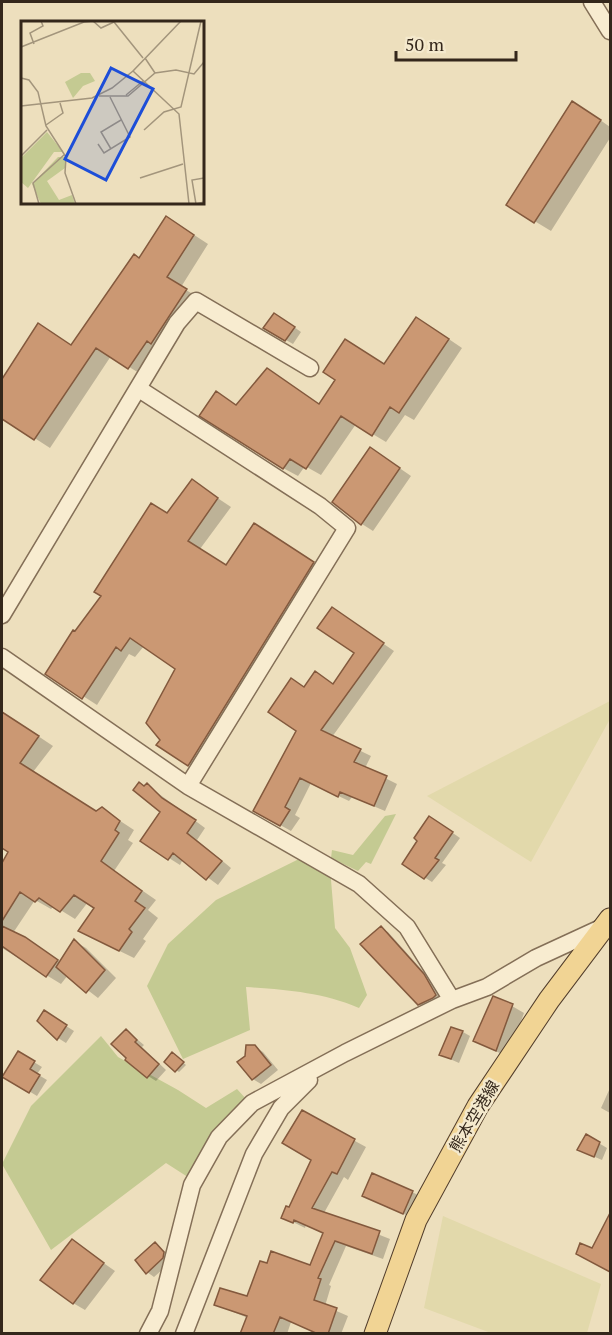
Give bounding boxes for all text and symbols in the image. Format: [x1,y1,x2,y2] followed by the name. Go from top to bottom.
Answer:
[21,21,204,204] inset map
[396,24,516,62] scale bar
[405,32,445,56] text: 50 m
[444,1076,504,1156] street label: 熊本空港線

